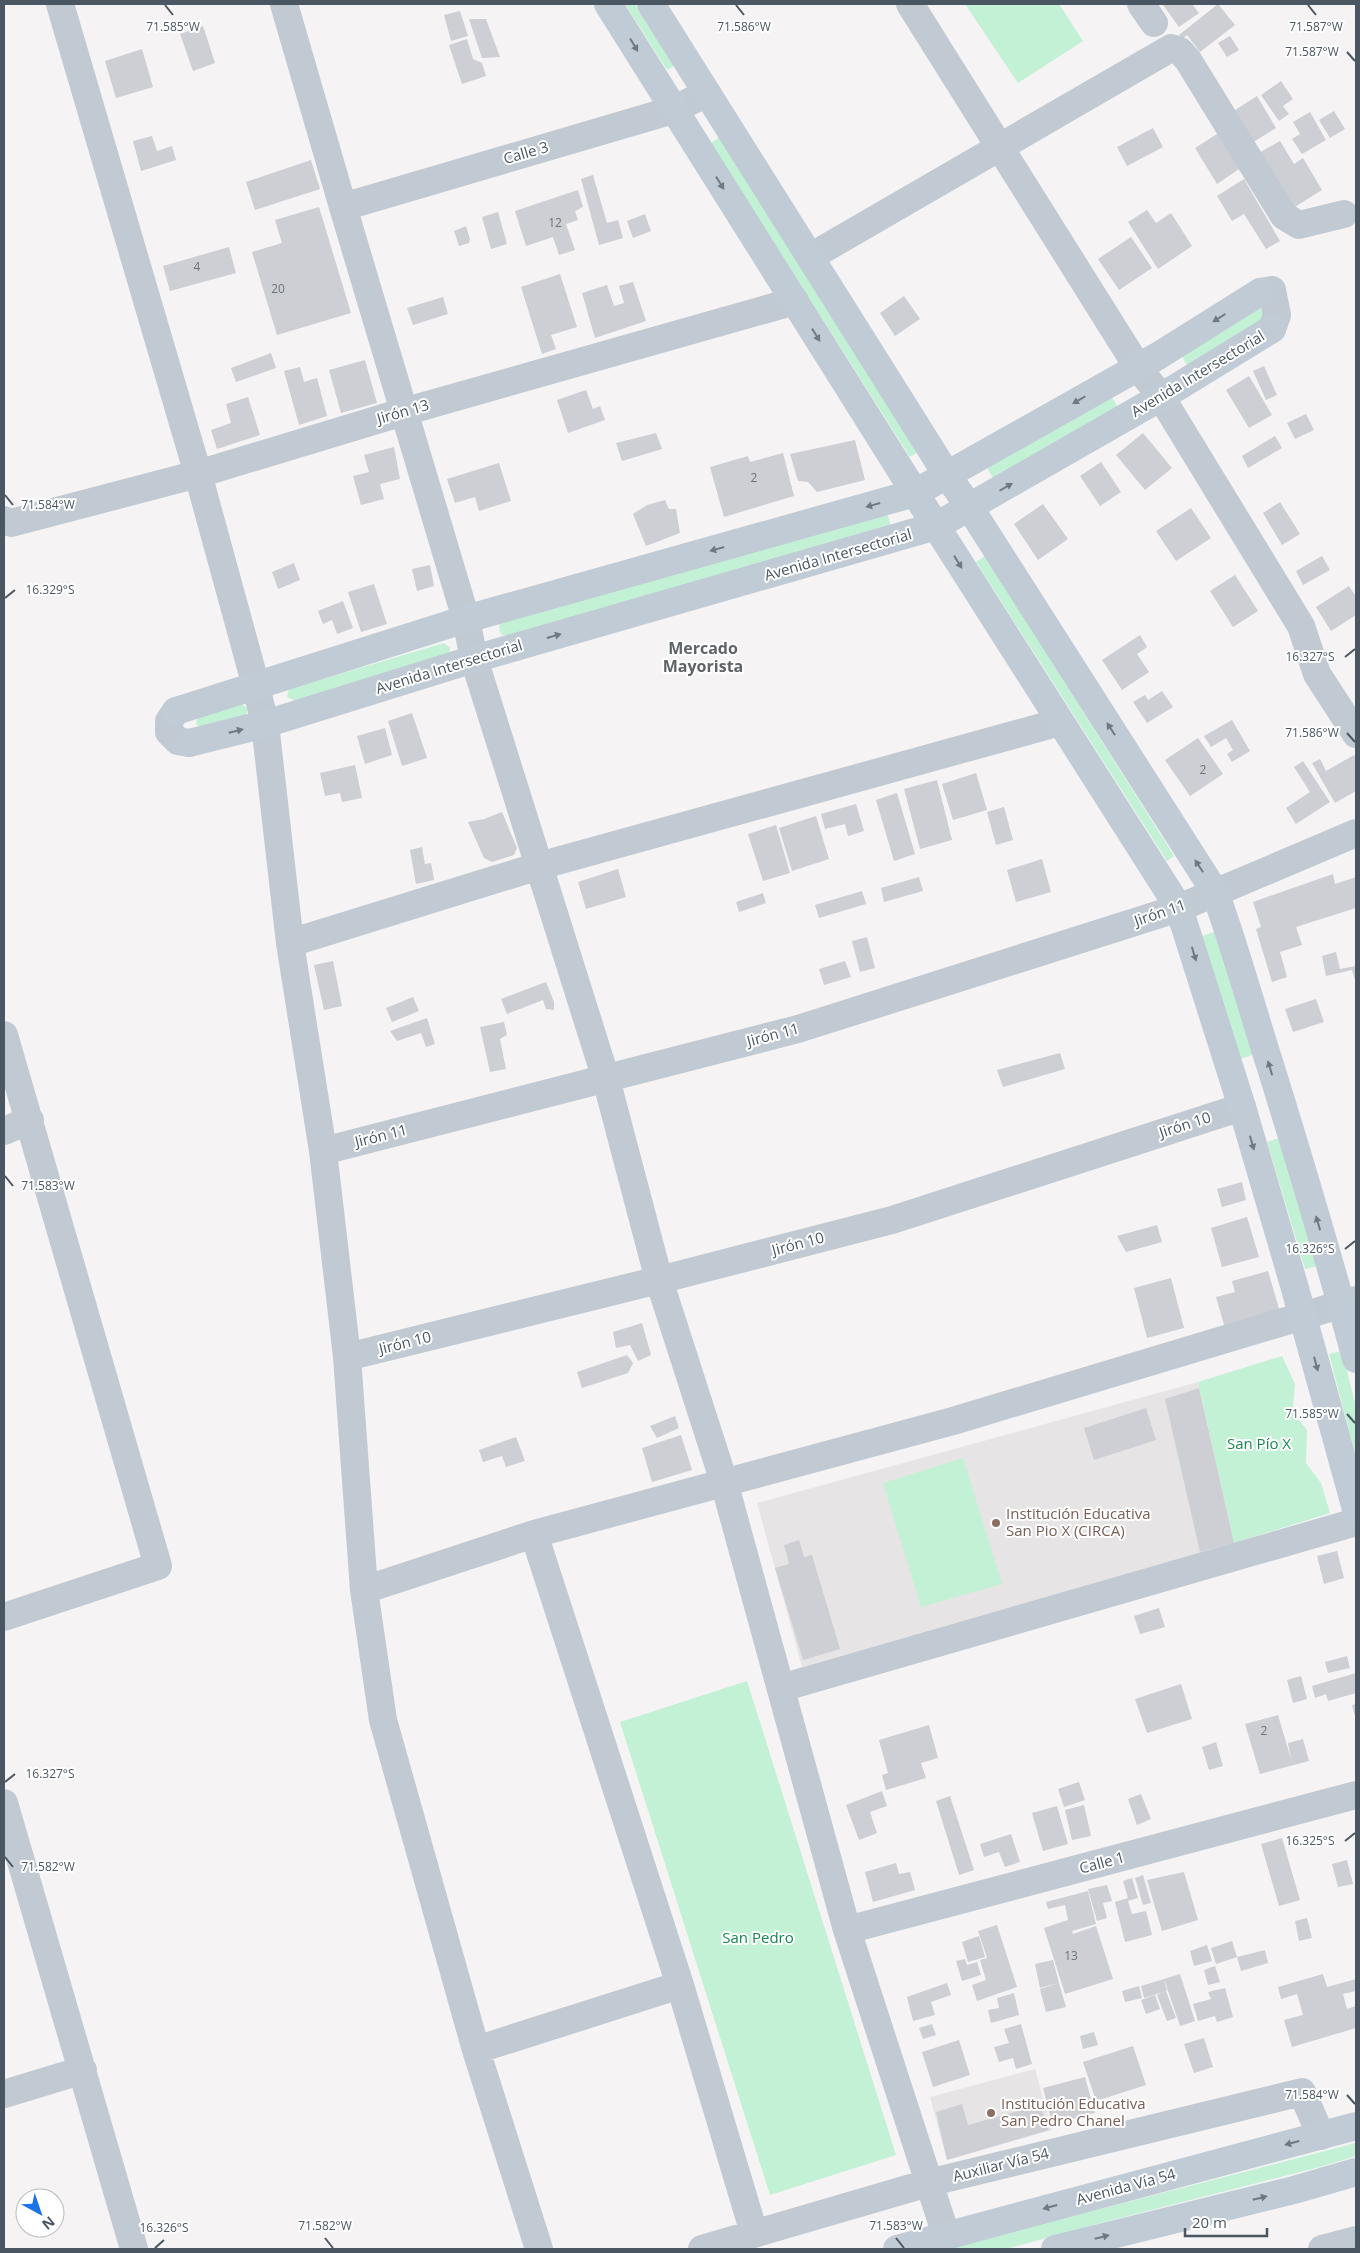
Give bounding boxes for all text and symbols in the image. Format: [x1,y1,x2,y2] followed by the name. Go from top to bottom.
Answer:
[146,18,200,35] text: 71.585°W
[717,18,771,35] text: 71.586°W
[1289,18,1343,35] text: 71.587°W
[629,39,638,52] one-way arrow
[1285,43,1339,60] text: 71.587°W
[501,136,551,168] street label: Calle 3
[715,177,724,190] one-way arrow
[548,214,562,231] house number: 12
[194,258,201,275] house number: 4
[271,280,285,297] house number: 20
[1213,313,1226,322] one-way arrow
[1127,325,1268,421] street label: Avenida Intersectorial
[811,329,821,342] one-way arrow
[372,394,431,429] street label: Jirón 13
[1072,395,1086,404] one-way arrow
[751,469,758,486] house number: 2
[1000,483,1013,492] one-way arrow
[21,496,75,513] text: 71.584°W
[865,501,881,509] one-way arrow
[762,523,914,585] street label: Avenida Intersectorial
[709,545,724,553] one-way arrow
[954,555,963,568] one-way arrow
[25,581,75,598] text: 16.329°S
[547,632,562,640] one-way arrow
[373,634,524,698] street label: Avenida Intersectorial
[663,637,743,677] district label: Mercado Mayorista
[1285,648,1335,665] text: 16.327°S
[1106,722,1116,736] one-way arrow
[1285,724,1339,741] text: 71.586°W
[229,727,244,735] one-way arrow
[1200,761,1207,778] house number: 2
[1194,859,1204,873] one-way arrow
[1129,894,1188,931] street label: Jirón 11
[1191,947,1199,962] one-way arrow
[743,1017,801,1051] street label: Jirón 11
[1266,1060,1274,1075] one-way arrow
[1154,1106,1213,1142] street label: Jirón 10
[351,1119,409,1152] street label: Jirón 11
[1249,1135,1257,1150] one-way arrow
[21,1177,75,1194] text: 71.583°W
[1313,1215,1321,1230] one-way arrow
[768,1226,826,1260] street label: Jirón 10
[1285,1240,1335,1257] text: 16.326°S
[375,1326,433,1359] street label: Jirón 10
[1313,1357,1321,1372] one-way arrow
[1285,1405,1339,1422] text: 71.585°W
[1227,1433,1291,1453] park label: San Pío X
[1006,1503,1151,1540] place label: Institución Educativa San Pio X (CIRCA)
[990,1517,1002,1529] marker: Institución Educativa San Pio X (CIRCA)
[1261,1722,1268,1739] house number: 2
[25,1765,75,1782] text: 16.327°S
[1285,1832,1335,1849] text: 16.325°S
[1077,1846,1127,1878] street label: Calle 1
[21,1858,75,1875] text: 71.582°W
[722,1927,794,1947] park label: San Pedro
[1064,1947,1078,1964] house number: 13
[1285,2086,1339,2103] text: 71.584°W
[1001,2093,1146,2130] place label: Institución Educativa San Pedro Chanel
[985,2107,997,2119] marker: Institución Educativa San Pedro Chanel
[1285,2140,1300,2148] one-way arrow
[951,2142,1051,2186] street label: Auxiliar Vía 54
[1074,2163,1178,2209] street label: Avenida Vía 54
[15,2188,65,2238] north arrow
[1252,2194,1267,2202] one-way arrow
[1043,2203,1058,2211] one-way arrow
[1185,2206,1268,2238] scale bar
[38,2212,59,2234] text: N
[1192,2212,1227,2232] text: 20 m
[298,2217,352,2234] text: 71.582°W
[869,2217,923,2234] text: 71.583°W
[139,2219,189,2236] text: 16.326°S
[1094,2233,1109,2241] one-way arrow

